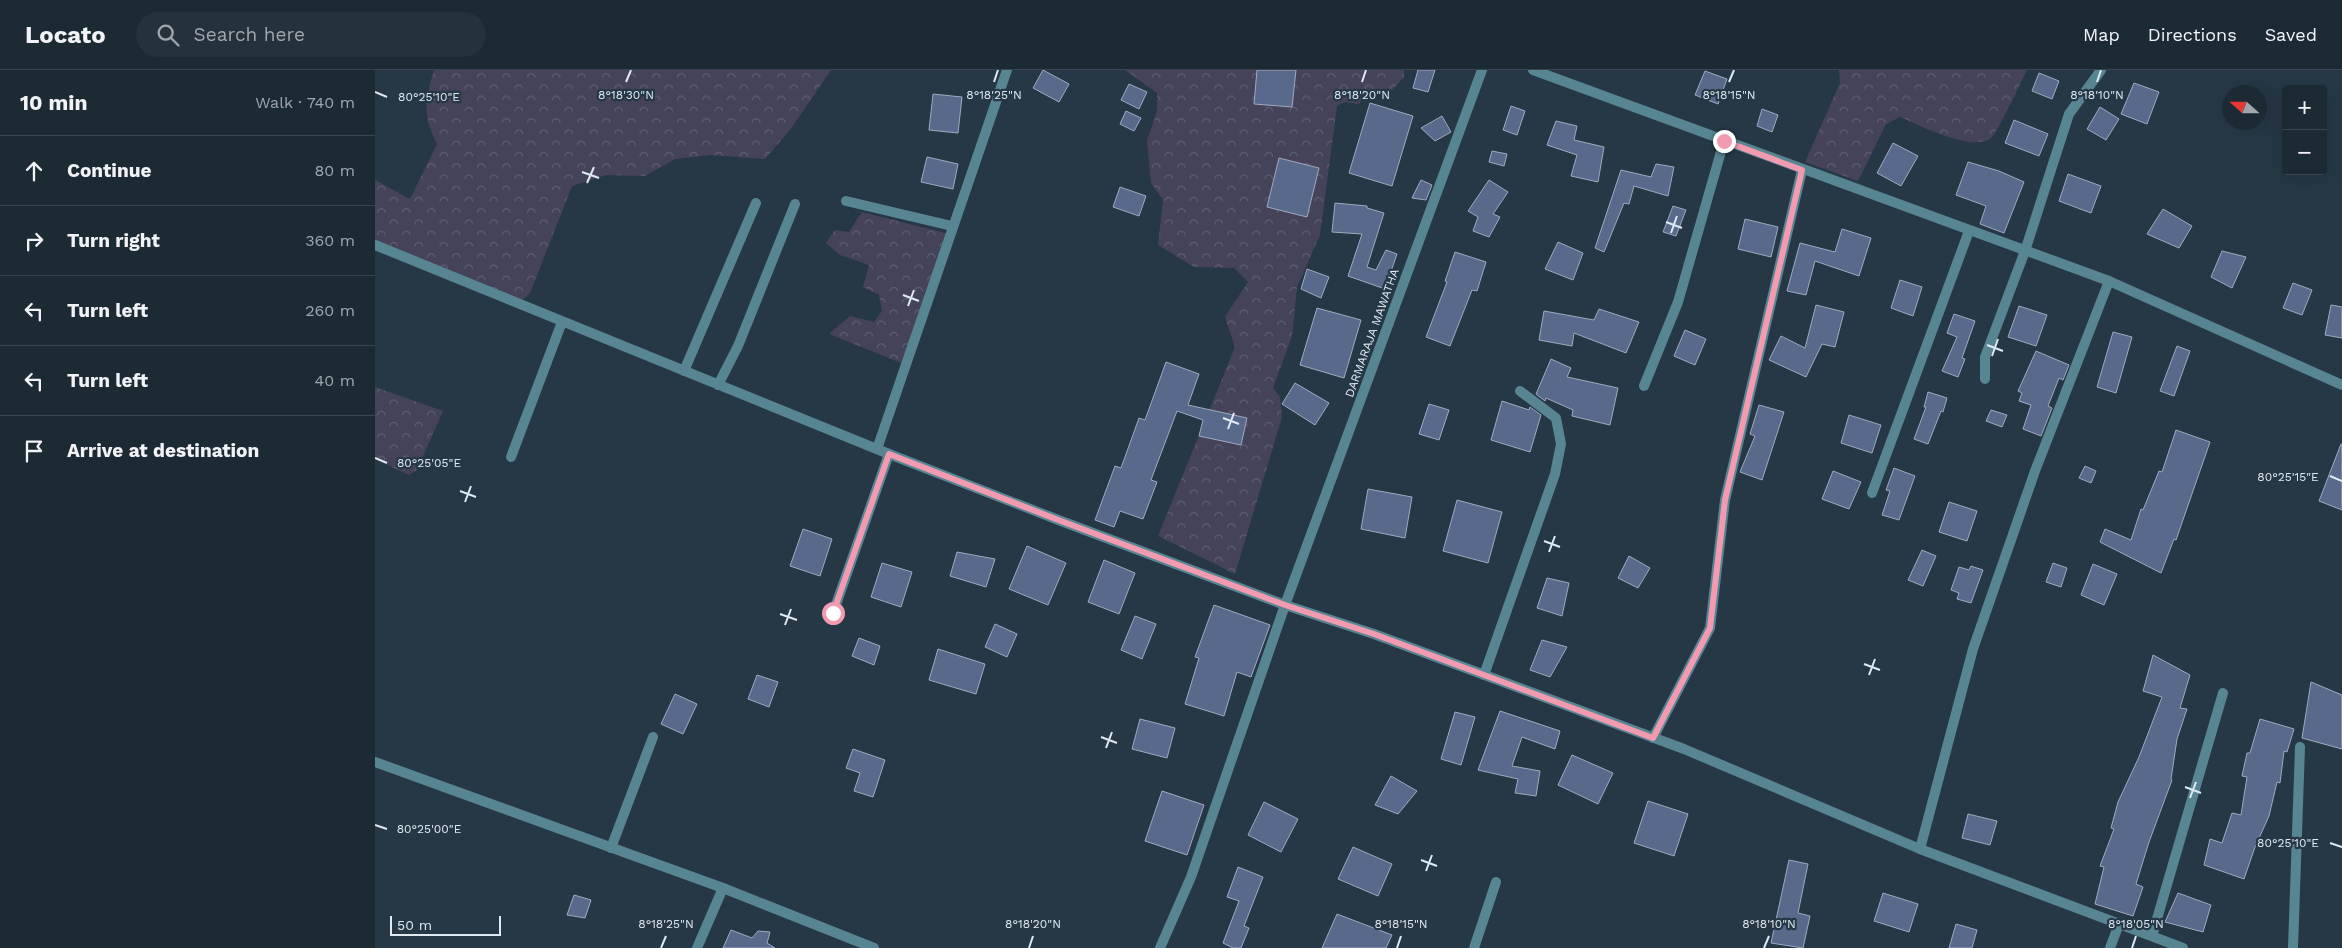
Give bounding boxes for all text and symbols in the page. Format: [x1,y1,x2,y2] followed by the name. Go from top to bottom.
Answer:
[136,12,486,57] search box
[25,21,106,49] text: Locato
[154,21,182,49] icon: search
[194,23,305,46] text: Search here
[2083,24,2120,45] text: Map
[2148,24,2237,45] text: Directions
[2265,24,2317,45] text: Saved
[2222,85,2267,130] north arrow
[2282,85,2327,175] map controls
[2282,85,2327,130] button: +
[598,88,654,102] text: 8°18'30"N
[966,88,1022,102] text: 8°18'25"N
[1334,88,1390,102] text: 8°18'20"N
[1702,88,1756,102] text: 8°18'15"N
[2070,88,2124,102] text: 8°18'10"N
[20,90,87,115] text: 10 min
[398,90,460,104] text: 80°25'10"E
[255,93,355,112] text: Walk · 740 m
[1713,130,1736,153] route end
[2282,130,2327,175] button: −
[20,157,48,185] icon: ahead
[67,159,151,182] text: Continue
[314,161,355,180] text: 80 m
[20,227,48,255] icon: right
[67,229,160,252] text: Turn right
[305,231,355,250] text: 360 m
[1342,267,1402,399] street label: DARMARAJA MAWATHA
[20,297,48,325] icon: left
[67,299,148,322] text: Turn left
[305,301,355,320] text: 260 m
[20,367,48,395] icon: left
[67,369,148,392] text: Turn left
[315,371,355,390] text: 40 m
[20,437,48,465] icon: arrive
[67,439,259,462] text: Arrive at destination
[397,456,461,470] text: 80°25'05"E
[2257,470,2319,484] text: 80°25'15"E
[822,602,845,625] route start
[397,822,462,836] text: 80°25'00"E
[2257,836,2319,850] text: 80°25'10"E
[390,913,501,936] scale bar
[397,917,432,933] text: 50 m
[638,917,694,931] text: 8°18'25"N
[1005,917,1061,931] text: 8°18'20"N
[1374,917,1428,931] text: 8°18'15"N
[1742,917,1796,931] text: 8°18'10"N
[2108,917,2164,931] text: 8°18'05"N

